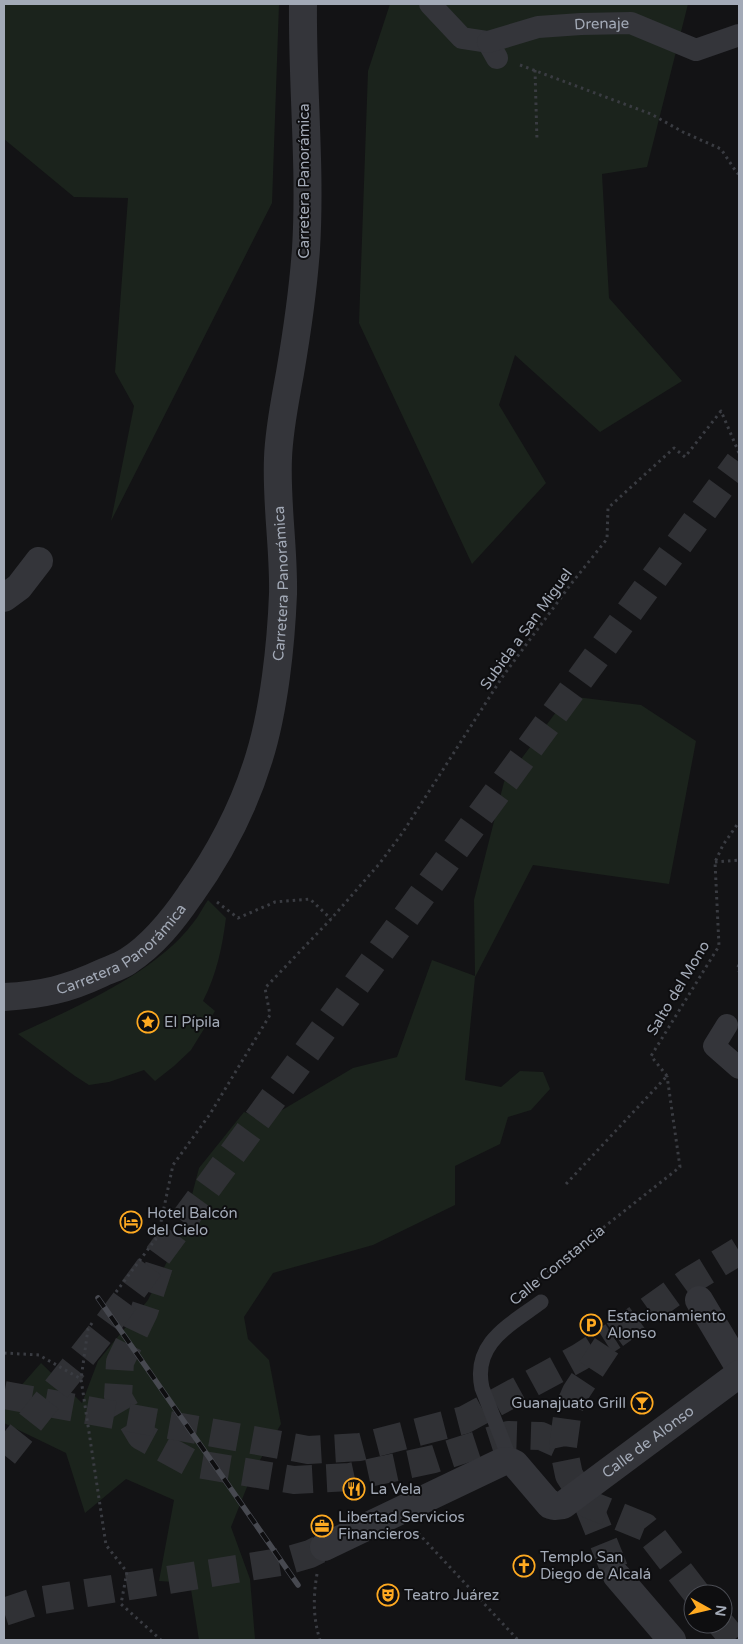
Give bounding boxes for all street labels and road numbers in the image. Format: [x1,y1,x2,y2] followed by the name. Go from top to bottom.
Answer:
[574,14,629,33] street label: Drenaje
[295,103,313,259] street label: Carretera Panorámica
[269,505,292,662] street label: Carretera Panorámica
[476,565,576,693] street label: Subida a San Miguel
[54,900,190,998] street label: Carretera Panorámica
[643,937,713,1039] street label: Salto del Mono
[506,1221,608,1309] street label: Calle Constancia
[598,1402,697,1482] street label: Calle de Alonso

